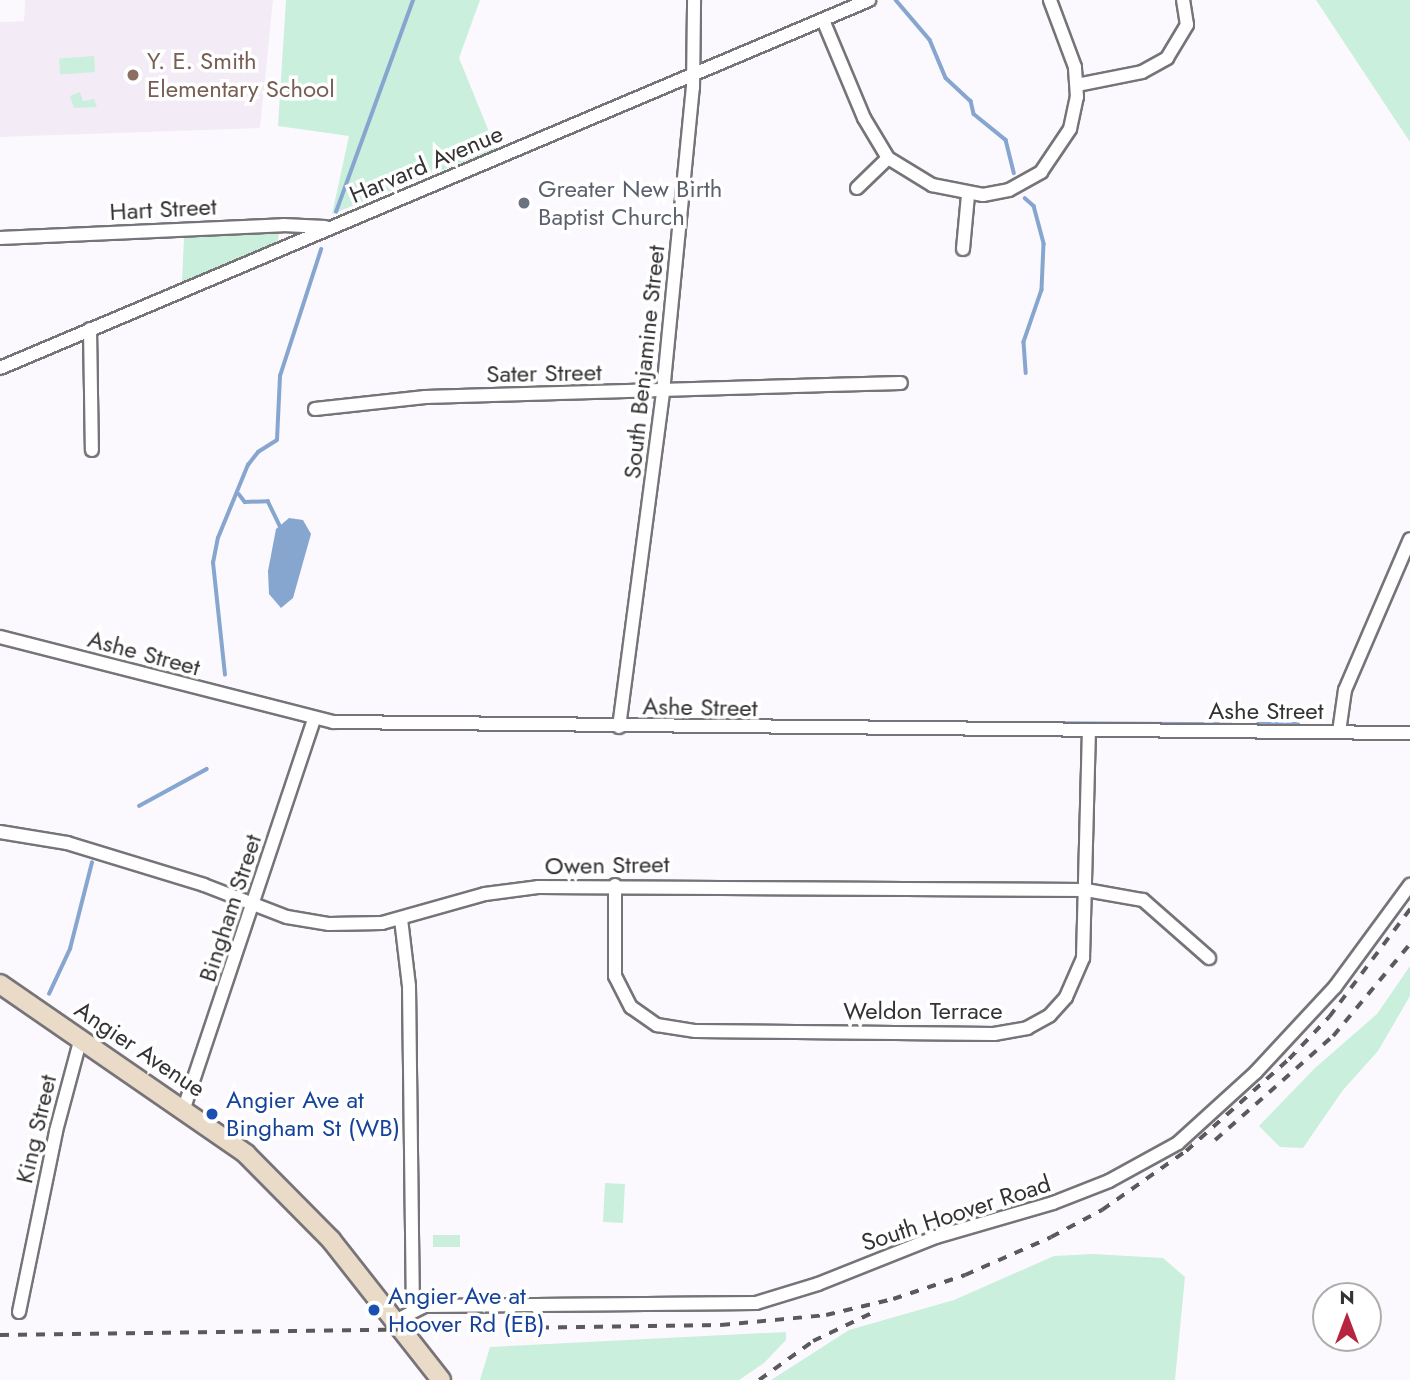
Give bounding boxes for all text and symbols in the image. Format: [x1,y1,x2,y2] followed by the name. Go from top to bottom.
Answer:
[147,47,335,103] place label: Y. E. Smith Elementary School
[125,67,141,83] marker: Y. E. Smith Elementary School
[345,119,507,209] street label: Harvard Avenue
[538,175,722,231] place label: Greater New Birth Baptist Church
[109,192,217,226] street label: Hart Street
[516,195,532,211] marker: Greater New Birth Baptist Church
[617,244,671,480] street label: South Benjamine Street
[486,358,602,388] street label: Sater Street
[85,624,203,682] street label: Ashe Street
[642,692,758,722] street label: Ashe Street
[1209,697,1323,725] street label: Ashe Street
[193,831,267,985] street label: Bingham Street
[544,850,670,880] street label: Owen Street
[69,995,211,1103] street label: Angier Avenue
[843,997,1003,1025] street label: Weldon Terrace
[10,1072,62,1186] street label: King Street
[226,1086,400,1142] place label: Angier Ave at Bingham St (WB)
[204,1106,220,1122] marker: Angier Ave at Bingham St (WB)
[858,1169,1054,1257] street label: South Hoover Road
[388,1282,545,1338] place label: Angier Ave at Hoover Rd (EB)
[1312,1282,1382,1352] north arrow
[1339,1284,1355,1311] text: N
[366,1302,382,1318] marker: Angier Ave at Hoover Rd (EB)

